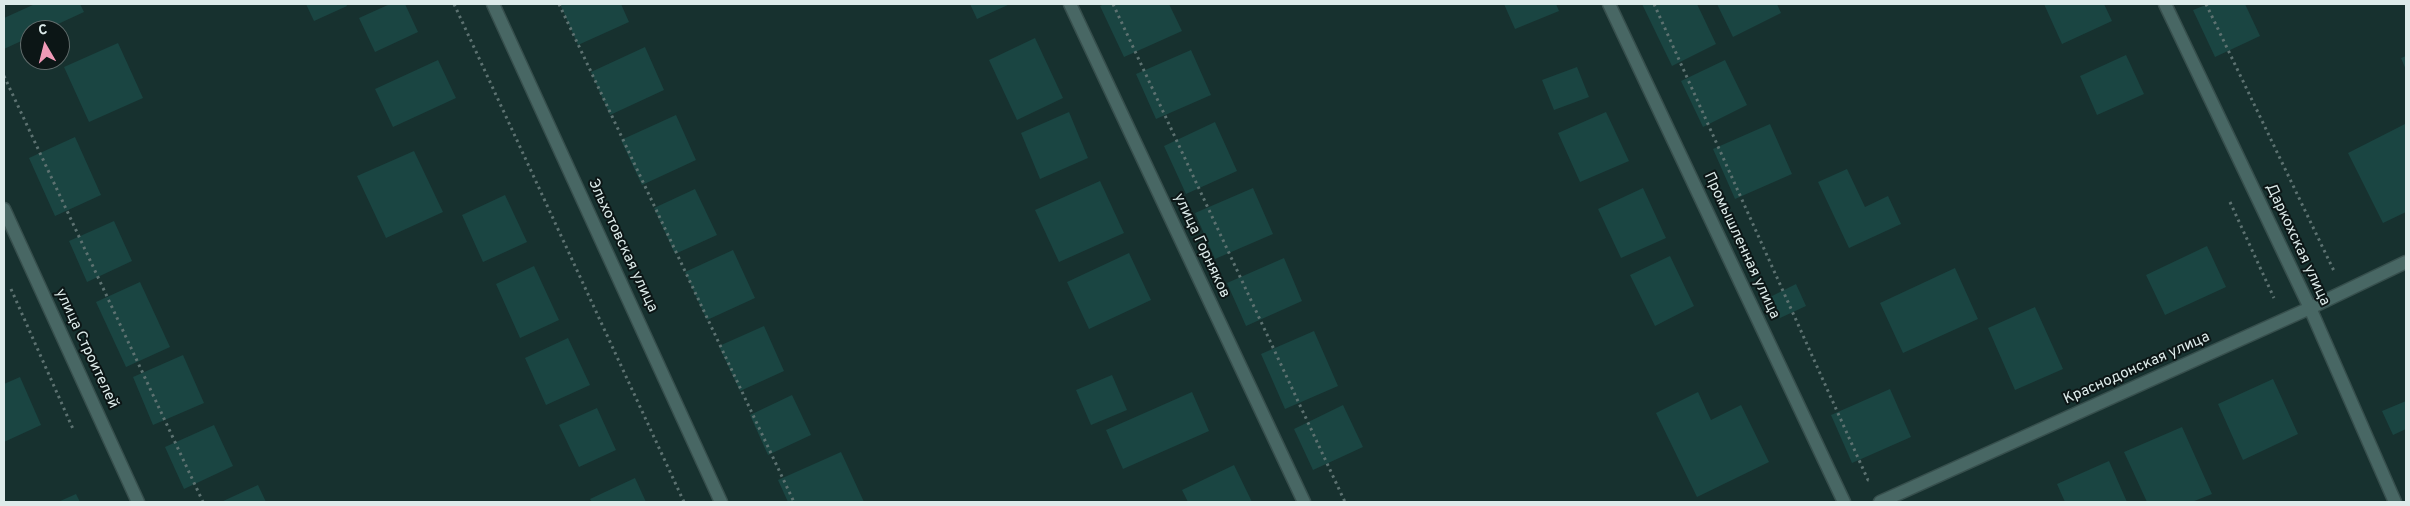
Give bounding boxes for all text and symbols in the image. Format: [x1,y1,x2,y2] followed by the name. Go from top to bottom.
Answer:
[20,20,70,70] north arrow
[37,22,49,40] text: С
[1699,170,1783,322] street label: Промышленная улица
[583,176,661,316] street label: Эльхотовская улица
[2261,181,2333,309] street label: Даркохская улица
[1169,191,1233,301] street label: улица Горняков
[50,286,122,412] street label: улица Строителей
[2061,329,2213,409] street label: Краснодонская улица

